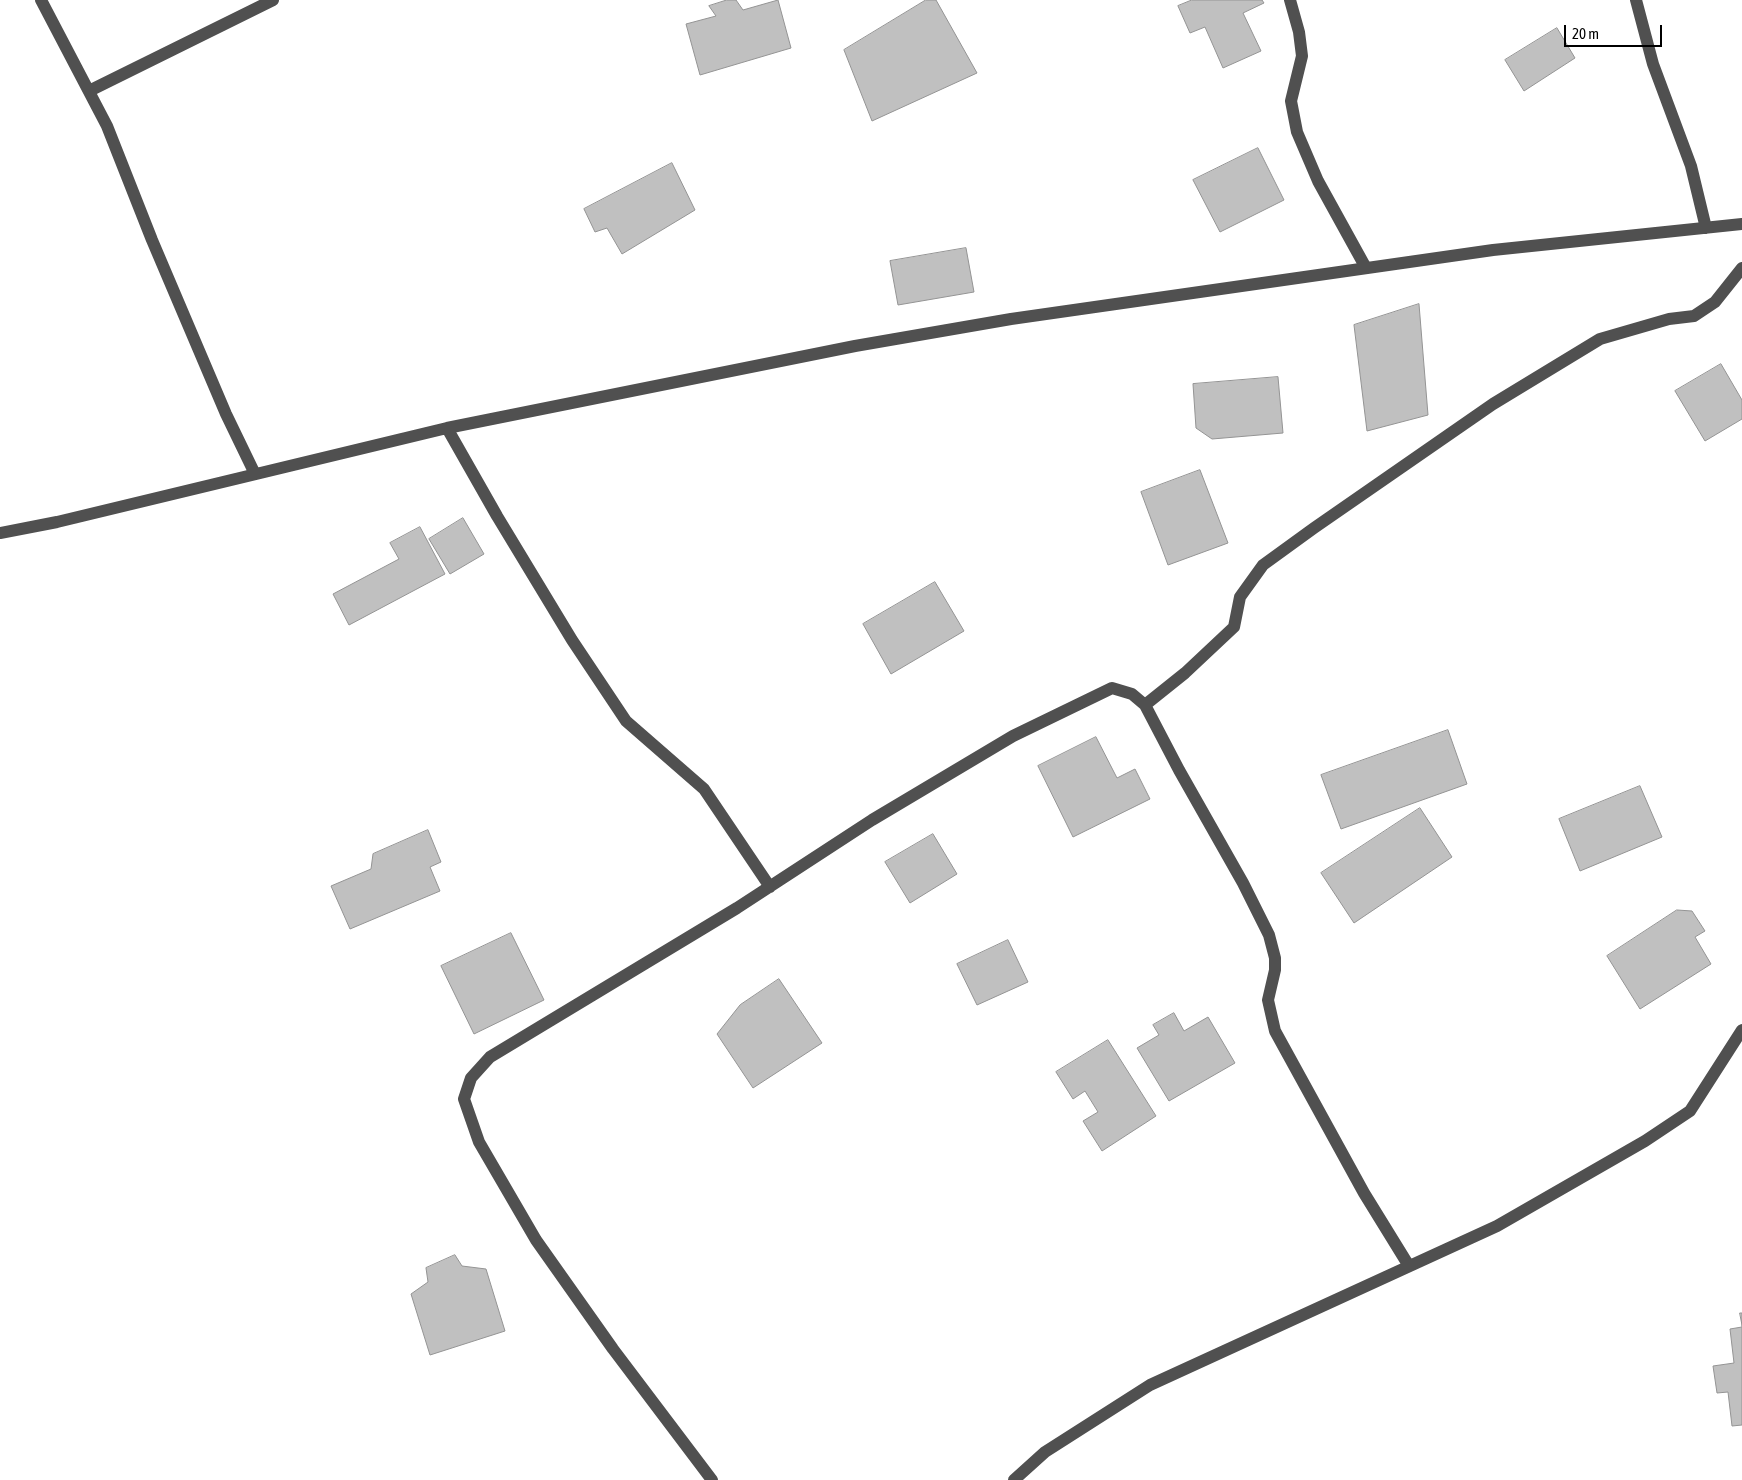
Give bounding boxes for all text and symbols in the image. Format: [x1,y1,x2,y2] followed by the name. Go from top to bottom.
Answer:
[1567,15,1664,47] scale bar
[1572,25,1599,42] text: 20 m

